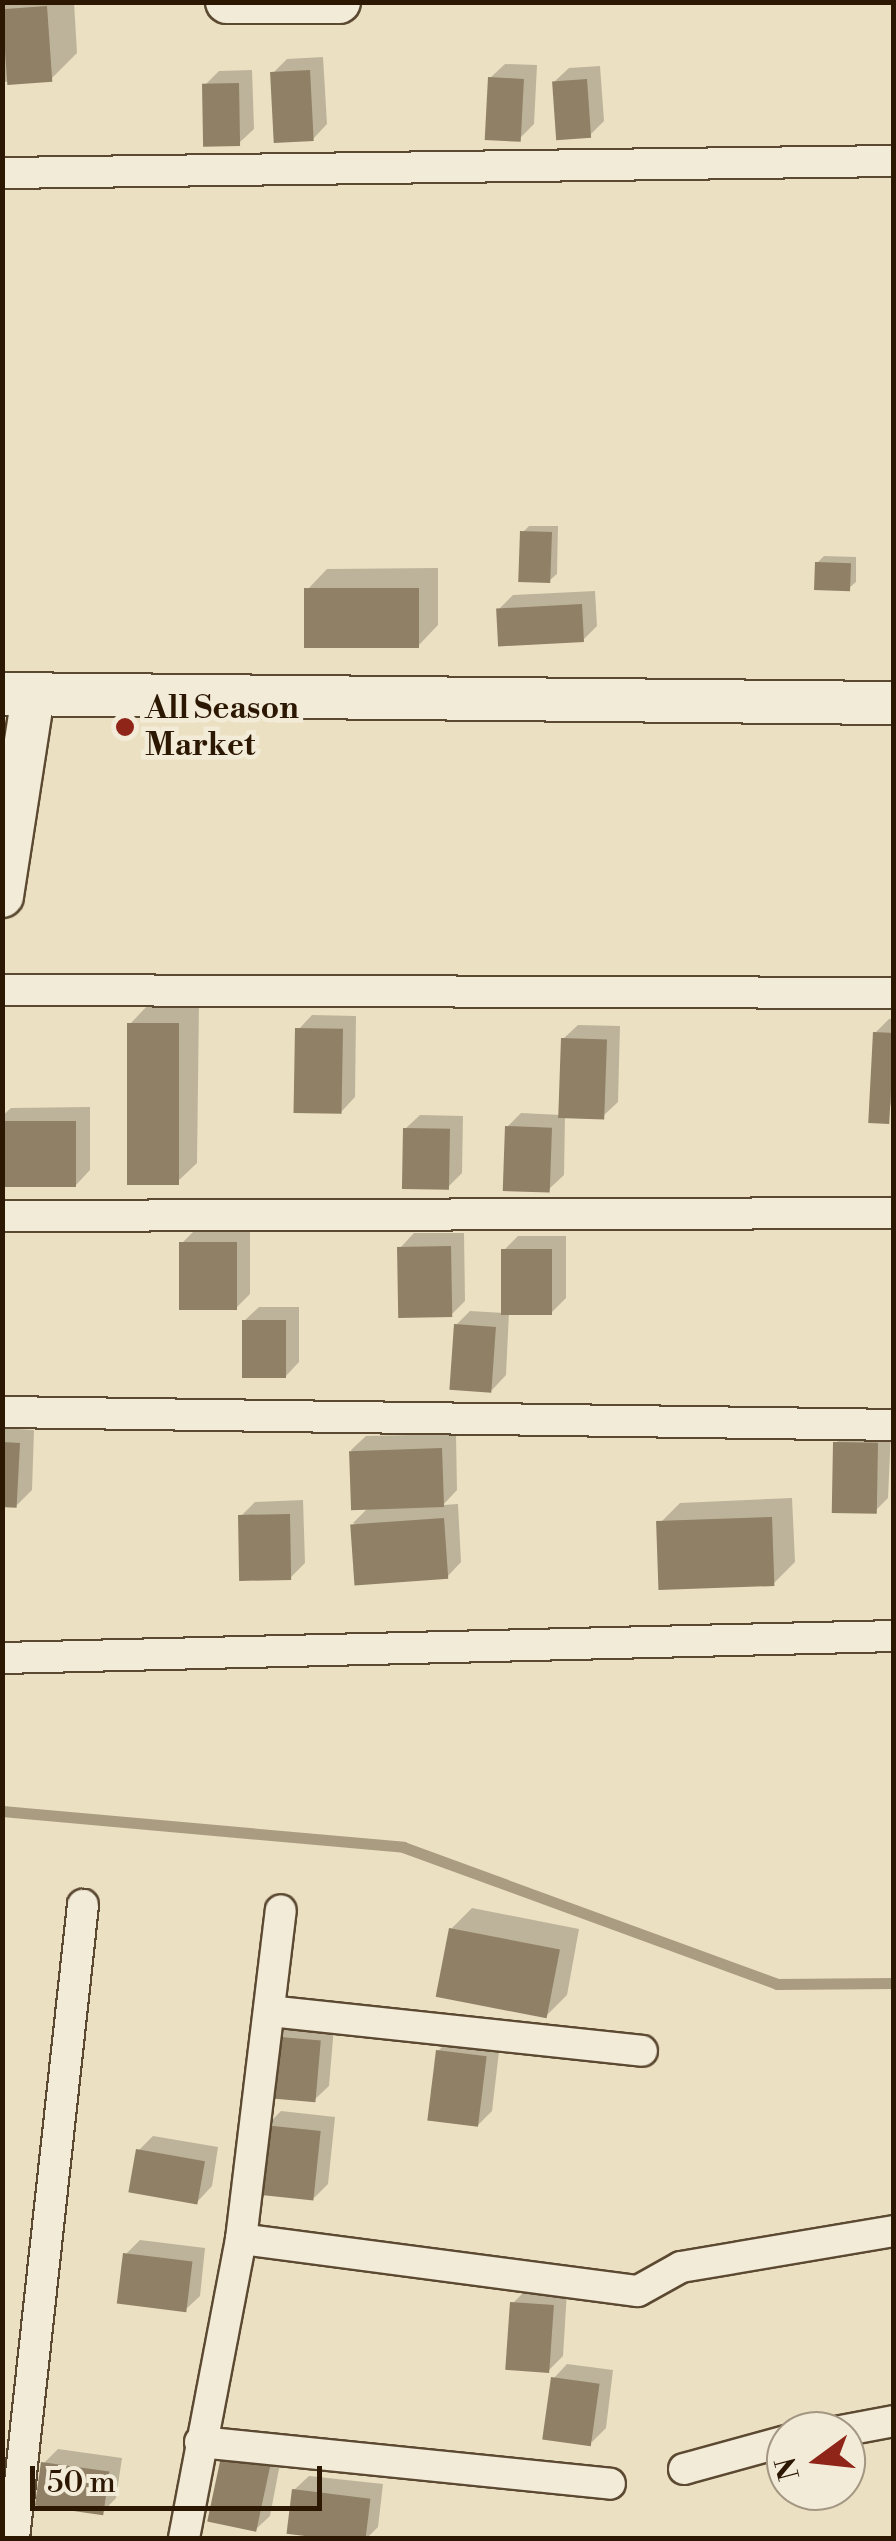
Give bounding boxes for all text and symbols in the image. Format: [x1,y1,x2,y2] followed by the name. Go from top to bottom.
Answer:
[145,690,299,765] place label: All Season Market
[114,716,136,738] marker: All Season Market
[766,2411,866,2511] north arrow
[35,2446,328,2508] scale bar
[769,2453,808,2484] text: N
[47,2464,116,2502] text: 50 m

